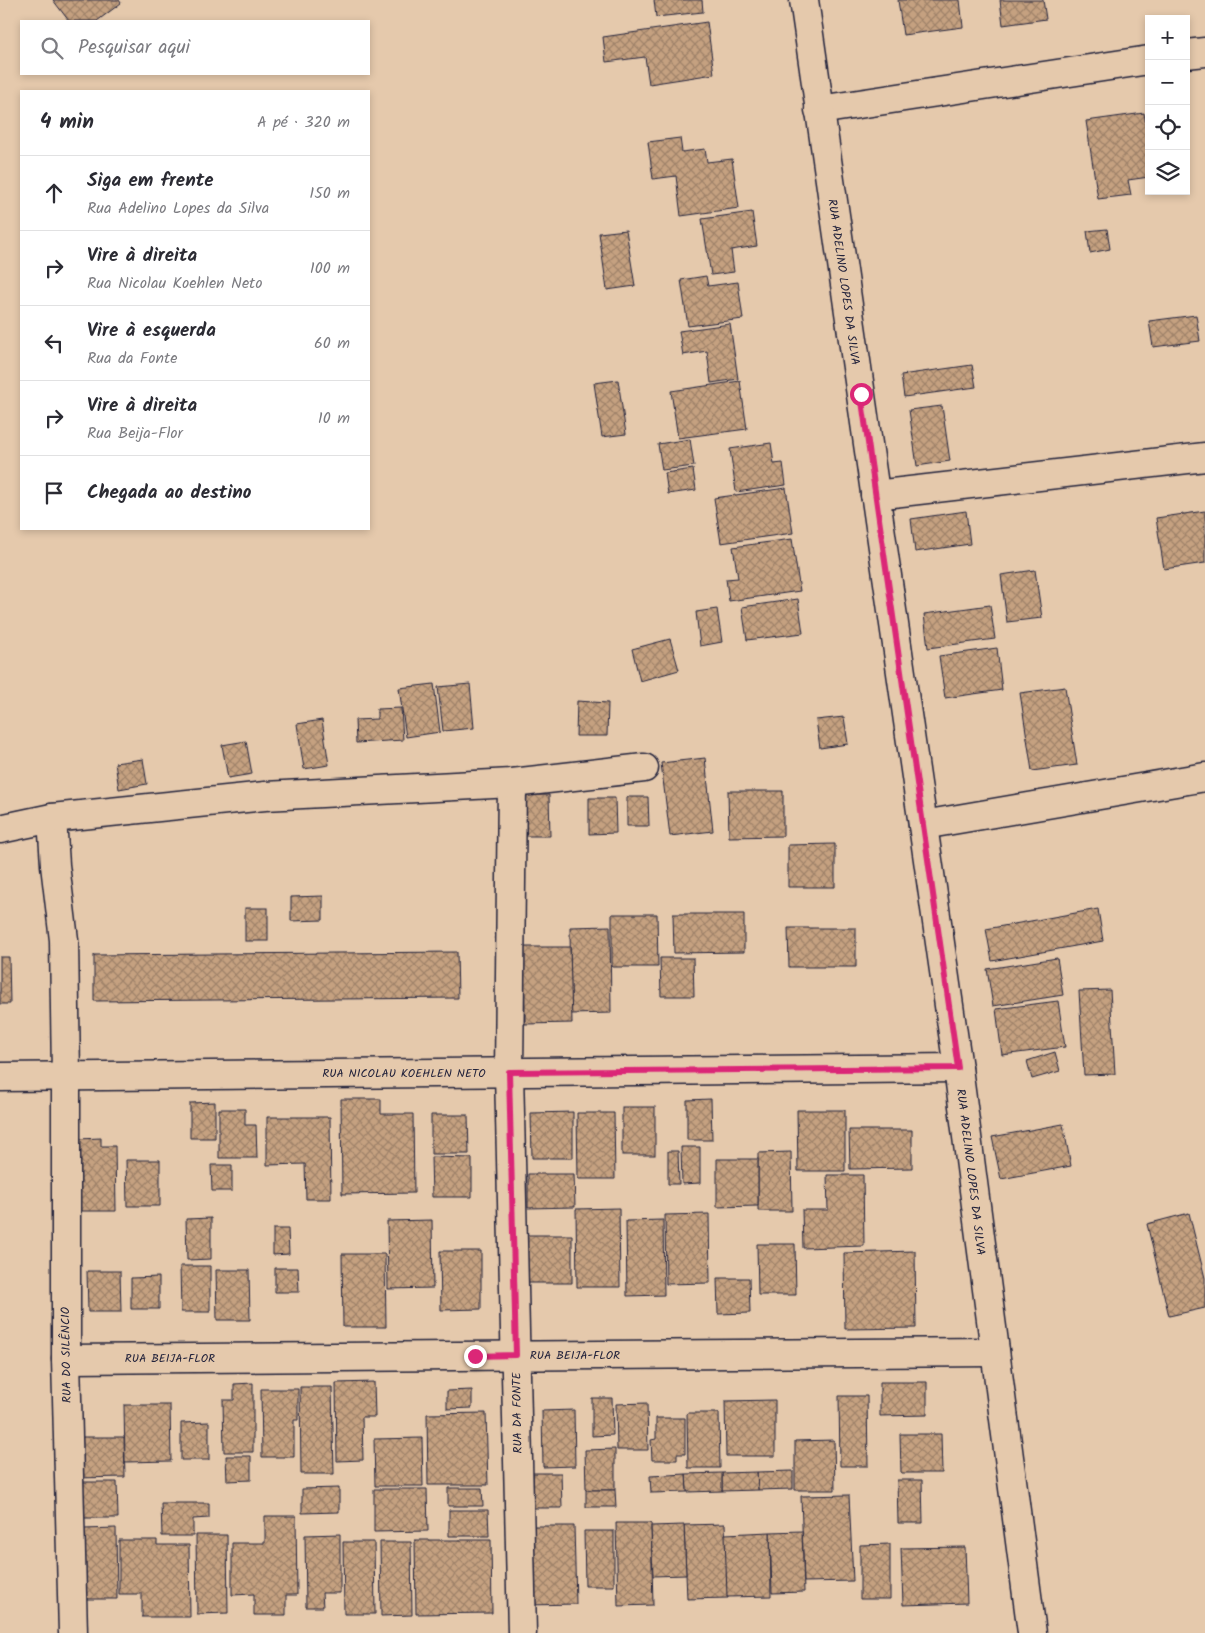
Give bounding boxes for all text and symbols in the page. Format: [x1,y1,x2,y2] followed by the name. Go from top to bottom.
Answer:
[1145,15,1190,195] map controls
[1145,15,1190,60] button: +
[20,20,370,75] search box
[78,33,190,63] text: Pesquisar aqui
[38,34,66,62] icon: search
[1145,60,1190,105] button: −
[1145,105,1190,150] button: locate
[40,106,94,139] text: 4 min
[257,110,350,135] text: A pé · 320 m
[1145,150,1190,195] button: layers
[87,166,214,196] text: Siga em frente
[40,179,68,207] icon: ahead
[309,181,350,206] text: 150 m
[87,196,269,221] text: Rua Adelino Lopes da Silva
[822,198,865,366] street label: RUA ADELINO LOPES DA SILVA
[87,241,197,271] text: Vire à direita
[40,254,68,282] icon: right
[310,256,350,281] text: 100 m
[87,271,263,296] text: Rua Nicolau Koehlen Neto
[87,316,216,346] text: Vire à esquerda
[40,329,68,357] icon: left
[314,331,350,356] text: 60 m
[87,346,177,371] text: Rua da Fonte
[850,383,873,406] route start
[87,391,197,421] text: Vire à direita
[40,404,68,432] icon: right
[318,406,350,431] text: 10 m
[87,421,183,446] text: Rua Beija-Flor
[87,478,252,508] text: Chegada ao destino
[40,479,68,507] icon: arrive
[322,1064,486,1083] street label: RUA NICOLAU KOEHLEN NETO
[951,1088,990,1256] street label: RUA ADELINO LOPES DA SILVA
[56,1306,77,1403] street label: RUA DO SILÊNCIO
[464,1345,487,1368] route end
[530,1346,620,1365] street label: RUA BEIJA-FLOR
[125,1349,215,1368] street label: RUA BEIJA-FLOR
[507,1371,528,1454] street label: RUA DA FONTE

